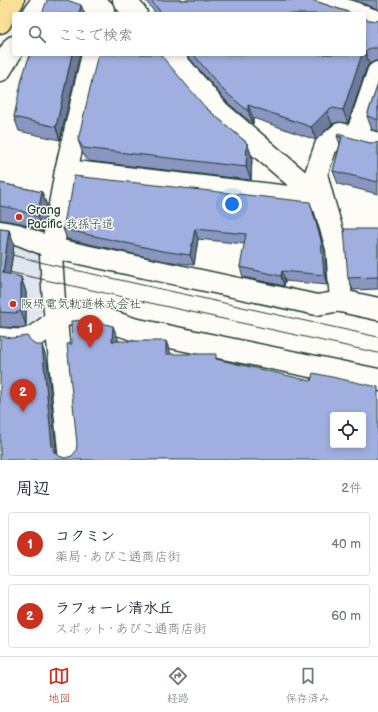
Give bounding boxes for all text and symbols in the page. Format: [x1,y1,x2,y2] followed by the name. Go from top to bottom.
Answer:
[12,12,366,56] search box
[26,23,48,45] icon: search
[58,26,133,45] text: ここで検索
[222,194,242,214] your location
[27,203,114,232] place label: Grang Pacific 我孫子道
[14,212,24,222] marker: Grang Pacific 我孫子道
[21,297,141,312] place label: 阪堺電気軌道株式会社
[8,299,18,309] marker: 阪堺電気軌道株式会社
[77,315,103,348] pin: 1
[10,379,36,412] pin: 2
[330,412,366,448] map controls
[330,412,366,448] button: locate
[16,479,50,499] text: 周辺
[341,480,362,496] text: 2件
[55,527,115,546] text: コクミン
[27,536,33,552] text: 1
[331,536,361,552] text: 40 m
[55,549,180,565] text: 薬局 · あびこ通商店街
[55,599,173,618] text: ラフォーレ清水丘
[26,608,34,624] text: 2
[331,608,361,624] text: 60 m
[55,621,206,637] text: スポット · あびこ通商店街
[48,665,70,705] tab: 地図
[167,665,189,705] tab: 経路
[286,665,330,705] tab: 保存済み

